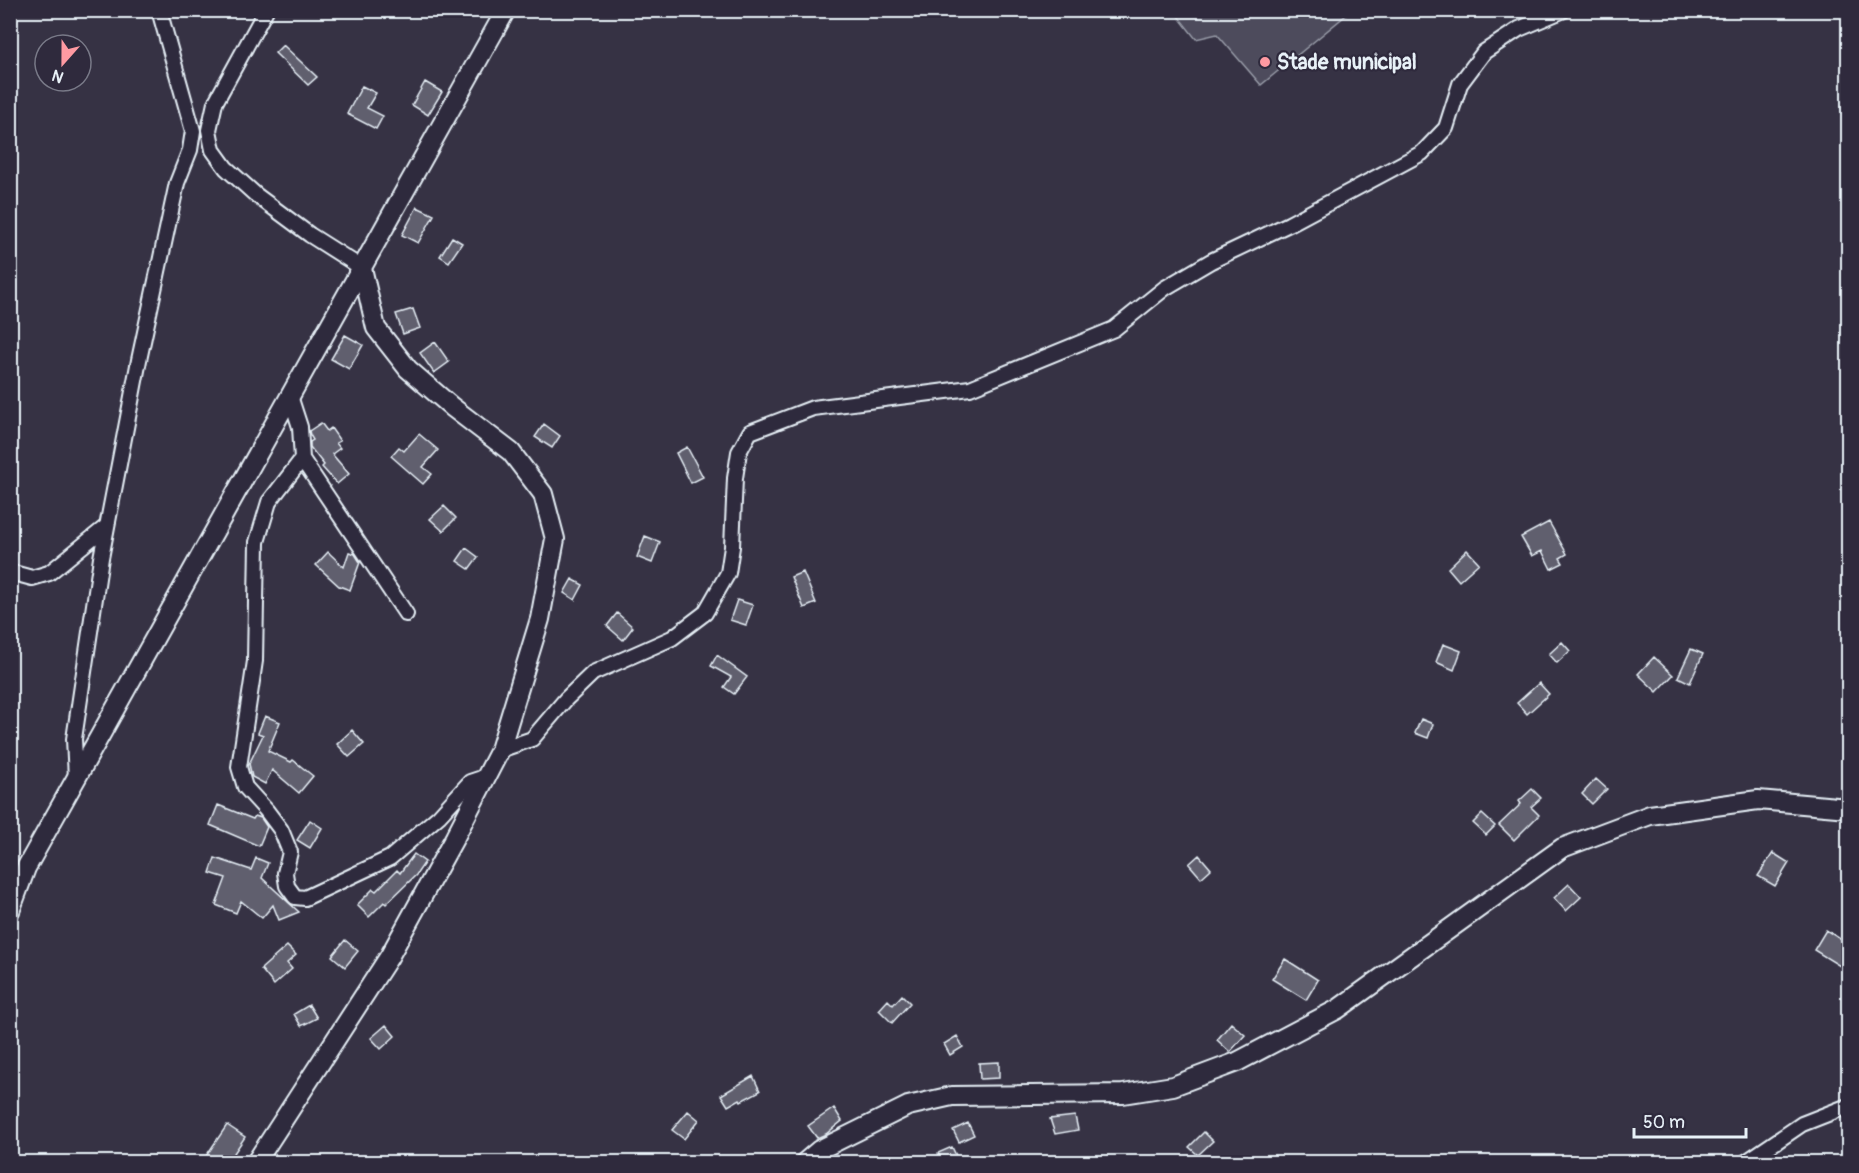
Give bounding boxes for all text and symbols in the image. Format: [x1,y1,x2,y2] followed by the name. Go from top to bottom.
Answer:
[33,33,93,93] north arrow
[1277,49,1417,76] place label: Stade municipal
[1258,55,1272,69] marker: Stade municipal
[49,65,67,87] text: N
[1634,1101,1746,1139] scale bar
[1643,1111,1685,1134] text: 50 m

